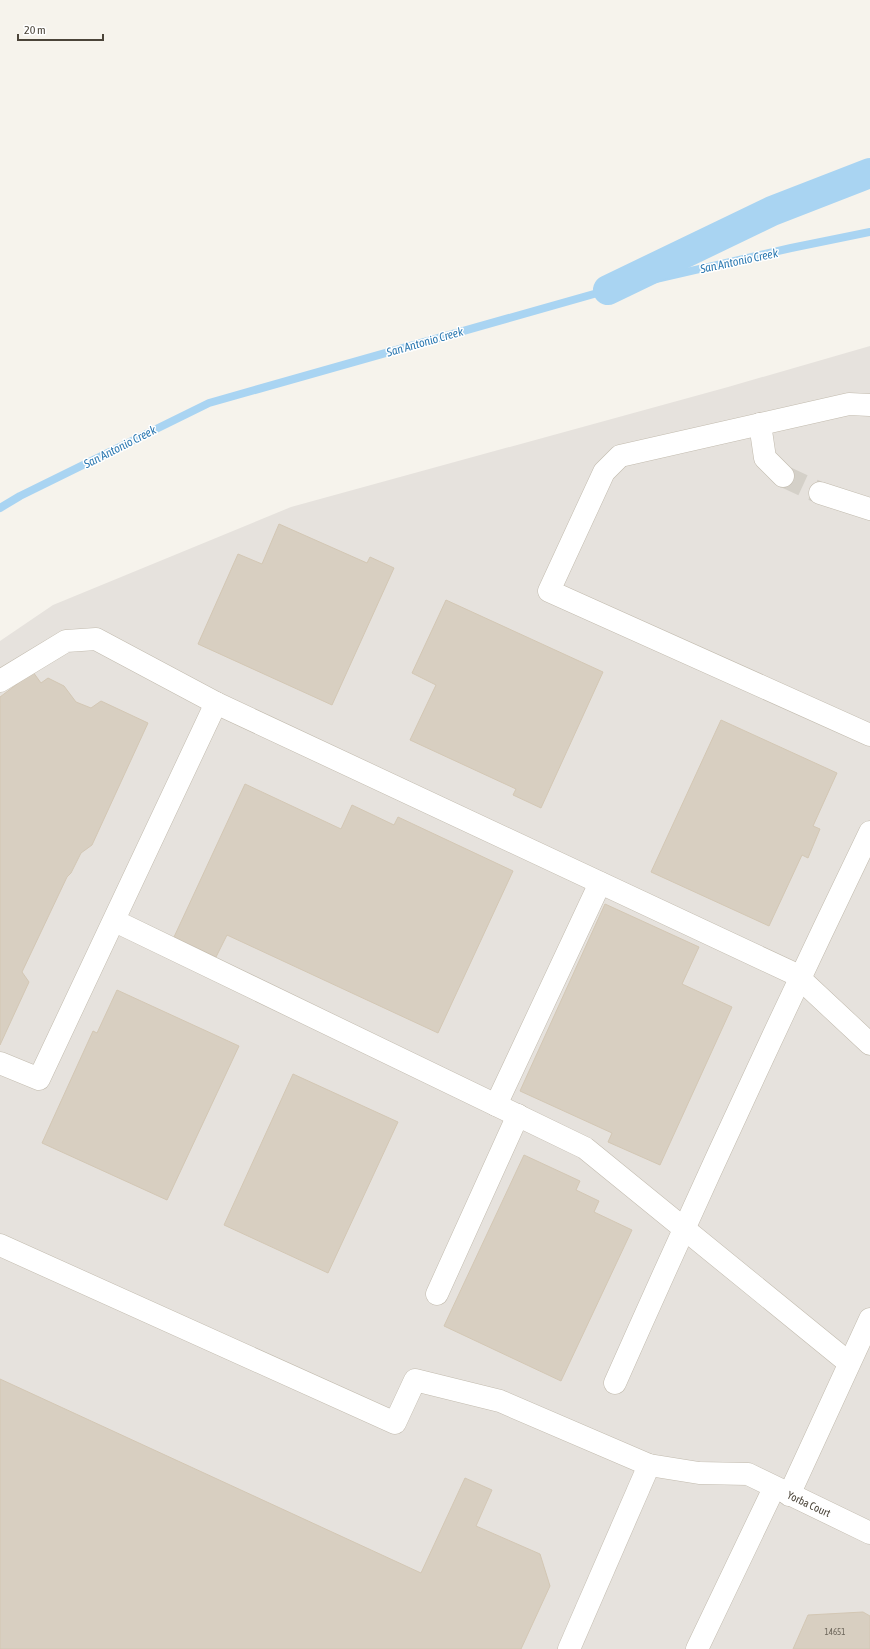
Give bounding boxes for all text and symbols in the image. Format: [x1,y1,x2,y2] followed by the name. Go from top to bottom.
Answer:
[18,16,103,42] scale bar
[24,23,46,37] text: 20 m
[698,246,780,276] water label: San Antonio Creek
[384,324,466,360] water label: San Antonio Creek
[81,422,159,472] water label: San Antonio Creek
[786,1489,832,1519] street label: Yorba Court
[824,1627,846,1637] house number: 14651

